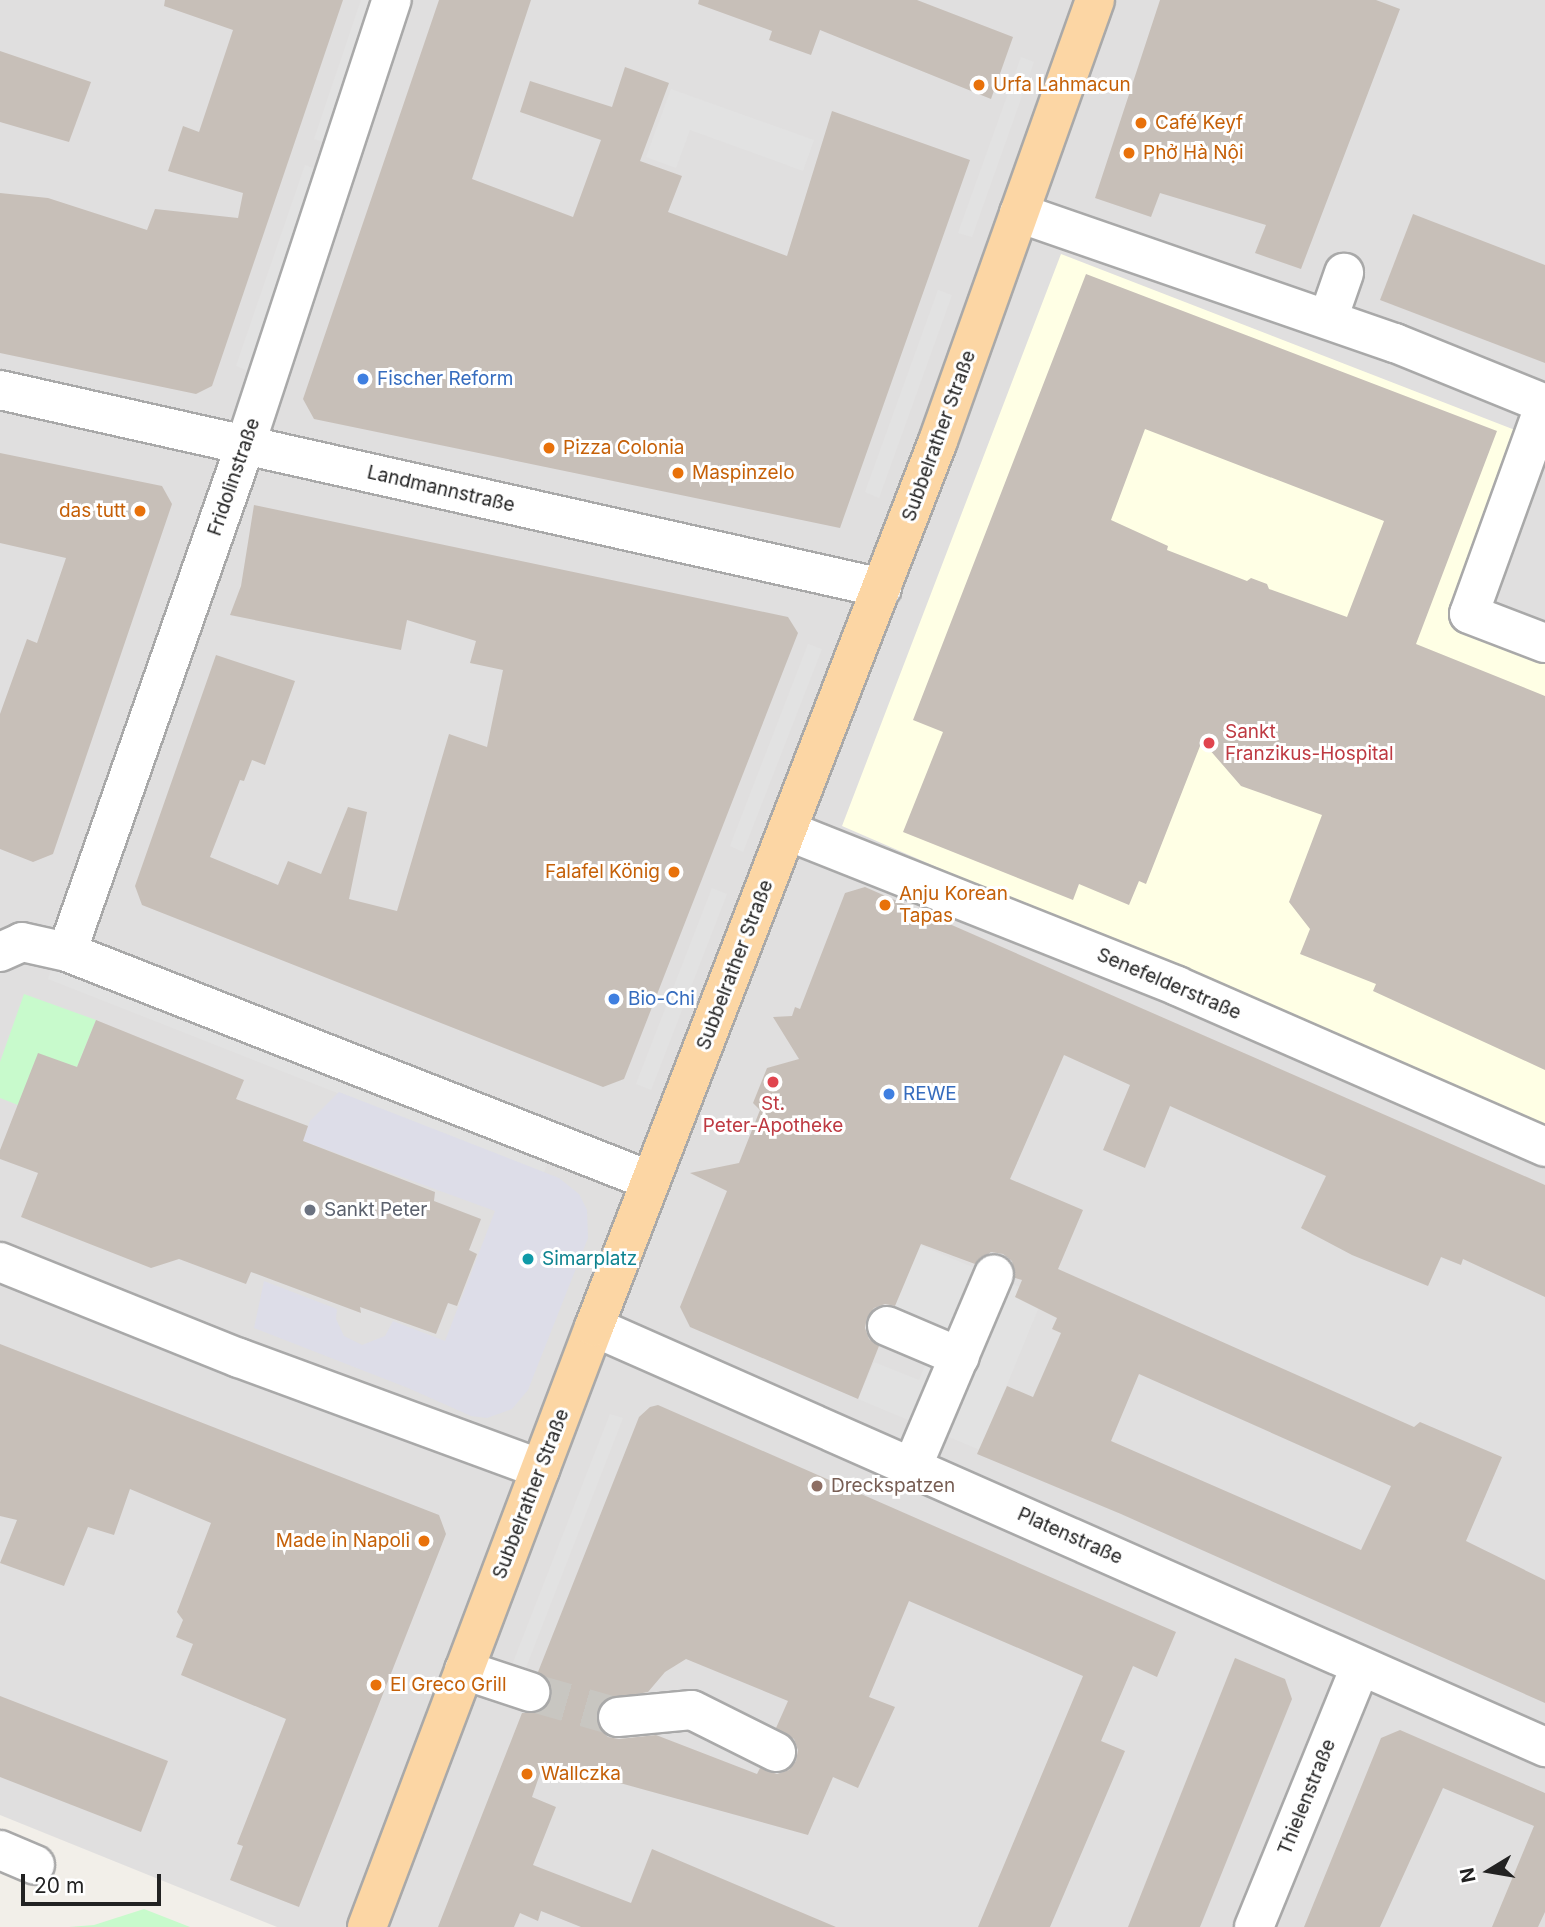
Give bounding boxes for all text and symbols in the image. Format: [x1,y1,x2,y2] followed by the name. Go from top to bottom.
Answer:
[993,74,1131,96] place label: Urfa Lahmacun
[971,77,987,93] marker: Urfa Lahmacun
[1155,112,1243,134] place label: Café Keyf
[1133,115,1149,131] marker: Café Keyf
[1143,142,1243,164] place label: Phở Hà Nội
[1121,145,1137,161] marker: Phở Hà Nội
[897,347,981,525] street label: Subbelrather Straße
[377,368,513,390] place label: Fischer Reform
[355,371,371,387] marker: Fischer Reform
[203,415,265,539] street label: Fridolinstraße
[563,437,684,459] place label: Pizza Colonia
[541,440,557,456] marker: Pizza Colonia
[365,461,517,517] street label: Landmannstraße
[692,462,795,484] place label: Maspinzelo
[670,465,686,481] marker: Maspinzelo
[59,500,126,522] place label: das tutt
[132,503,148,519] marker: das tutt
[1225,721,1394,765] place label: Sankt Franzikus-Hospital
[1199,733,1219,753] marker: Sankt Franzikus-Hospital
[545,861,660,883] place label: Falafel König
[666,864,682,880] marker: Falafel König
[692,877,778,1053] street label: Subbelrather Straße
[899,883,1008,927] place label: Anju Korean Tapas
[877,897,893,913] marker: Anju Korean Tapas
[1093,943,1245,1025] street label: Senefelderstraße
[628,988,695,1010] place label: Bio-Chi
[606,991,622,1007] marker: Bio-Chi
[765,1074,781,1090] marker: St. Peter-Apotheke
[903,1083,957,1105] place label: REWE
[881,1086,897,1102] marker: REWE
[703,1093,843,1137] place label: St. Peter-Apotheke
[324,1199,427,1221] place label: Sankt Peter
[302,1202,318,1218] marker: Sankt Peter
[542,1248,637,1270] place label: Simarplatz
[520,1251,536,1267] marker: Simarplatz
[488,1406,574,1582] street label: Subbelrather Straße
[831,1475,955,1497] place label: Dreckspatzen
[809,1478,825,1494] marker: Dreckspatzen
[1014,1503,1126,1569] street label: Platenstraße
[276,1530,410,1552] place label: Made in Napoli
[416,1533,432,1549] marker: Made in Napoli
[390,1674,506,1696] place label: El Greco Grill
[368,1677,384,1693] marker: El Greco Grill
[1273,1736,1341,1858] street label: Thielenstraße
[541,1763,621,1785] place label: Wallczka
[519,1766,535,1782] marker: Wallczka
[1454,1836,1524,1906] north arrow
[24,1860,164,1904] scale bar
[1455,1866,1481,1884] text: N
[34,1873,84,1898] text: 20 m

